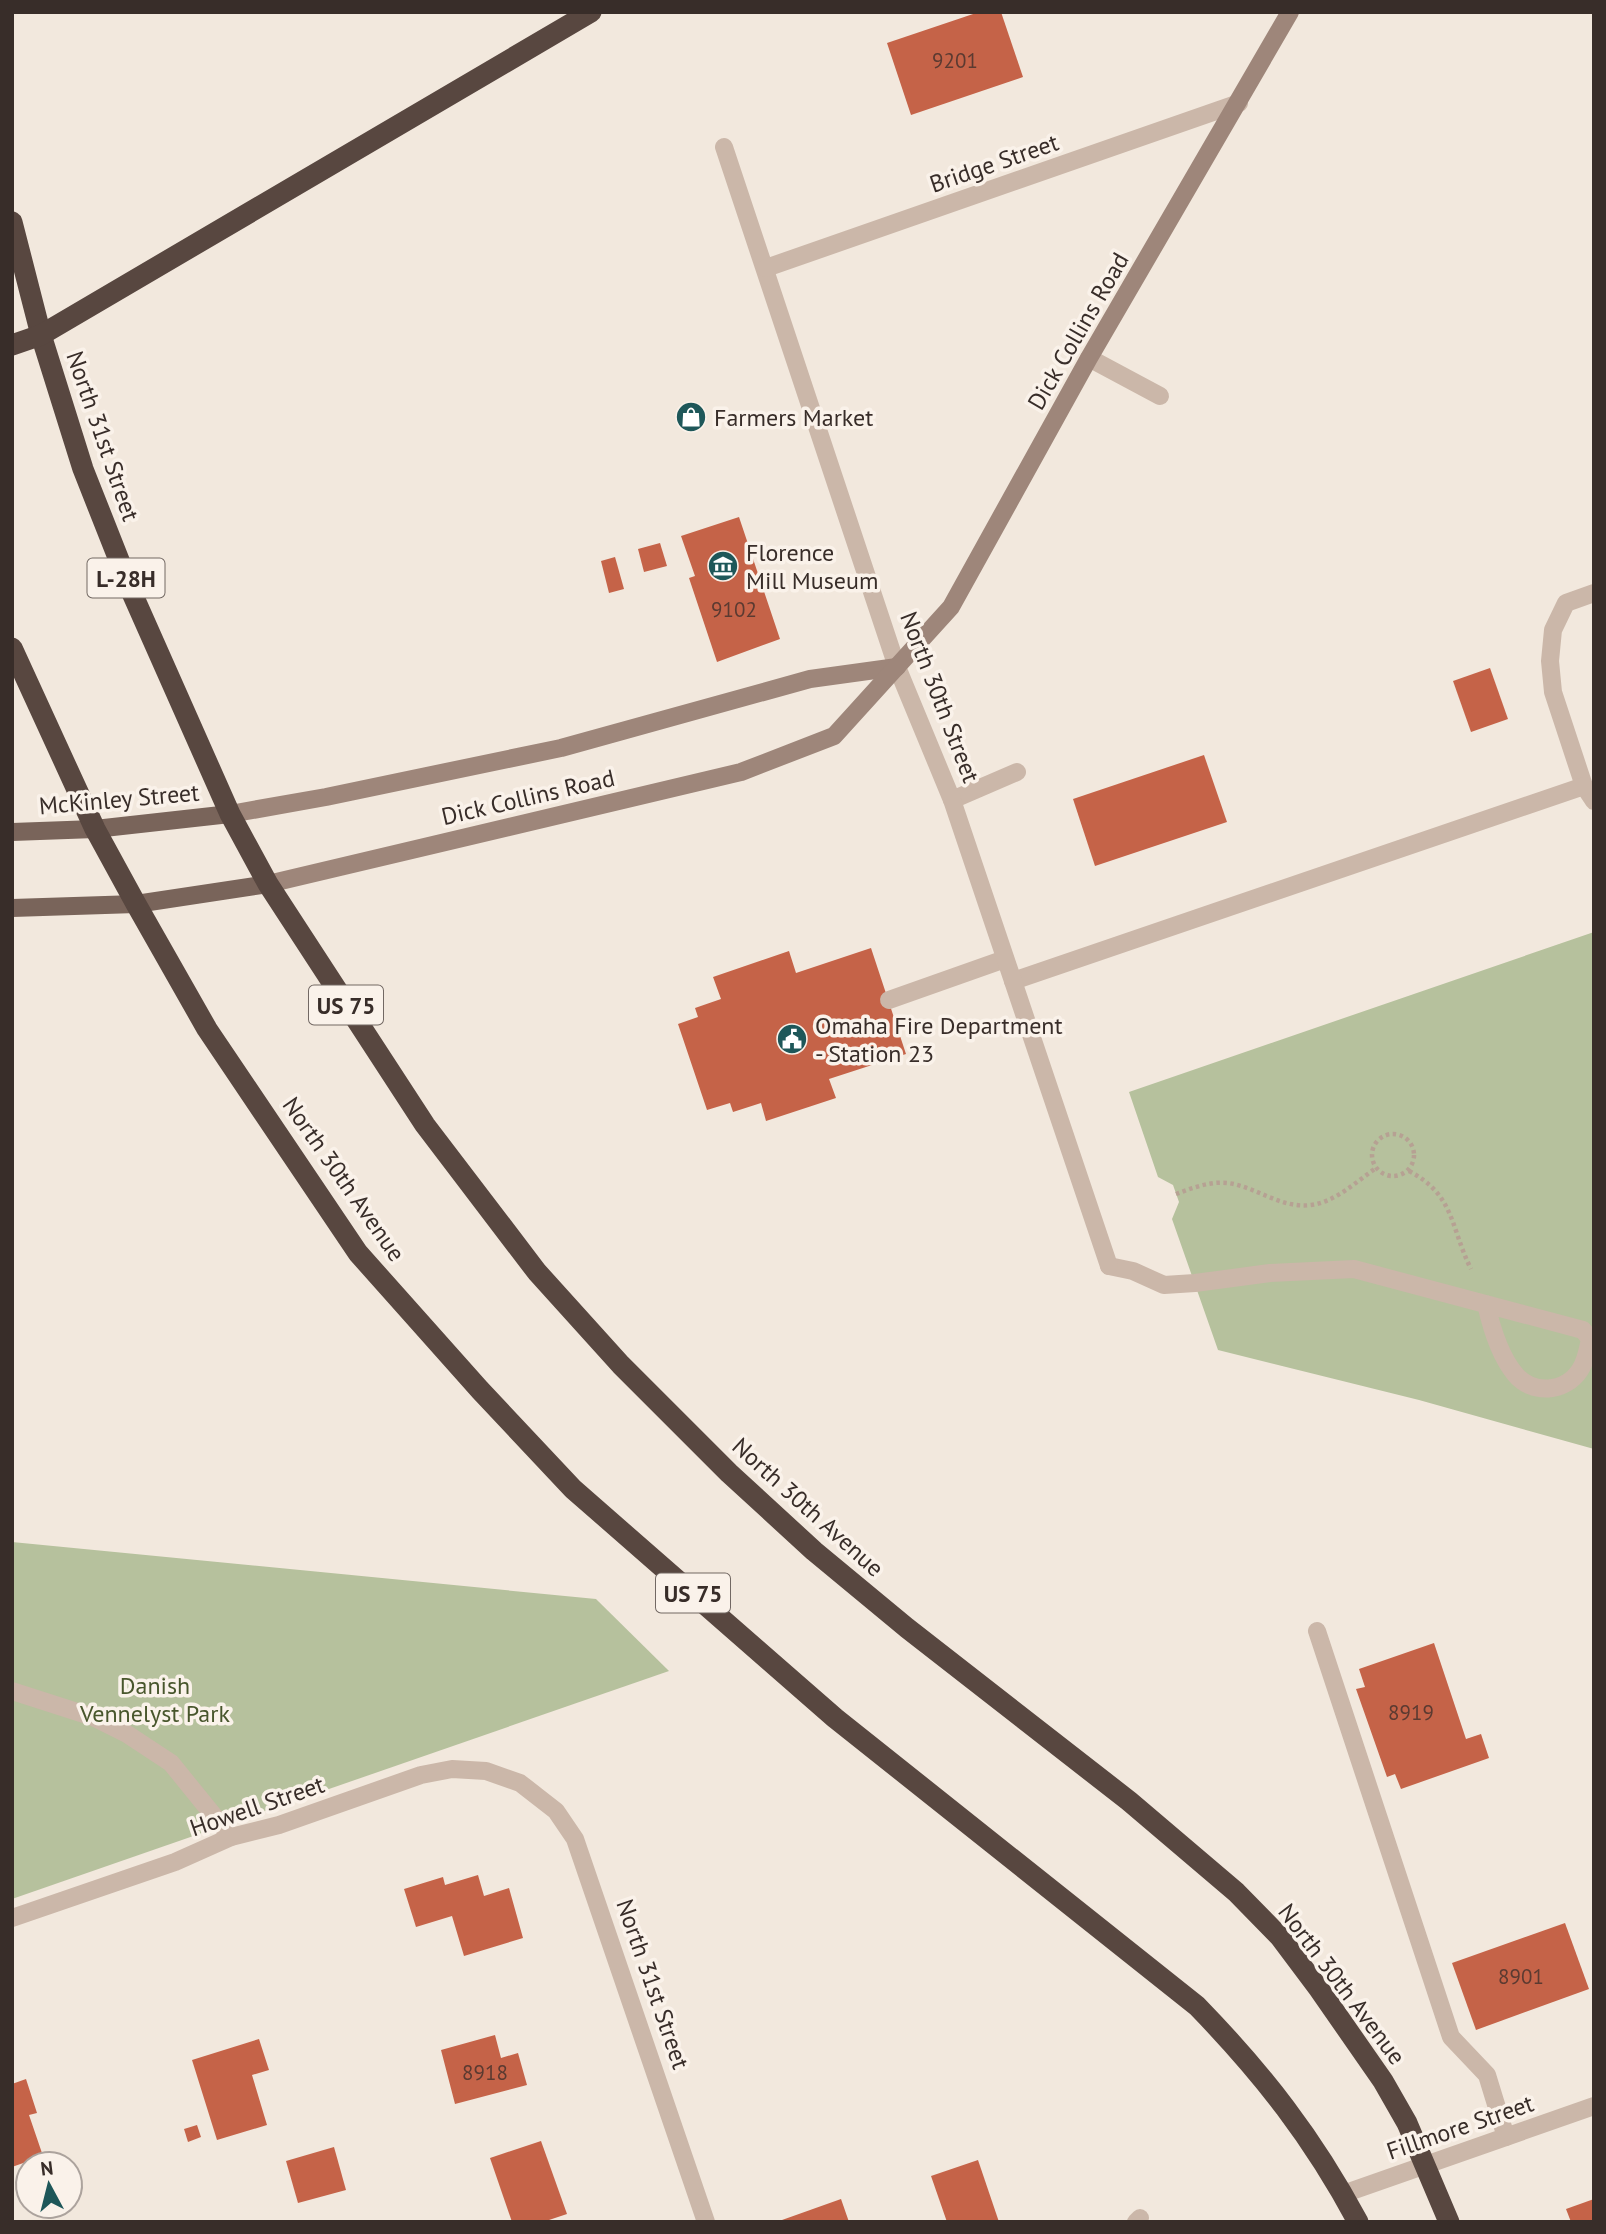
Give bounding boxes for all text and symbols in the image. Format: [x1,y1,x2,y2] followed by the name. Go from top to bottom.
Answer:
[932,47,978,74] house number: 9201
[925,126,1063,200] street label: Bridge Street
[1020,247,1136,415] street label: Dick Collins Road
[59,347,147,525] street label: North 31st Street
[674,400,708,434] shop icon: Farmers Market
[714,402,873,433] place label: Farmers Market
[746,537,878,596] place label: Florence Mill Museum
[706,549,740,583] museum icon: Florence Mill Museum
[88,558,164,598] road number: L-28H
[711,596,757,623] house number: 9102
[893,607,987,787] street label: North 30th Street
[438,762,618,832] street label: Dick Collins Road
[38,777,200,821] street label: McKinley Street
[309,986,383,1024] road number: US 75
[815,1010,1063,1069] place label: Omaha Fire Department - Station 23
[775,1022,809,1056] public building icon: Omaha Fire Department - Station 23
[276,1091,412,1267] street label: North 30th Avenue
[726,1431,890,1583] street label: North 30th Avenue
[656,1574,730,1612] road number: US 75
[79,1670,230,1729] park label: Danish Vennelyst Park
[1388,1699,1434,1726] house number: 8919
[186,1769,328,1843] street label: Howell Street
[609,1895,697,2073] street label: North 31st Street
[1271,1897,1413,2071] street label: North 30th Avenue
[1498,1963,1544,1990] house number: 8901
[462,2059,508,2086] house number: 8918
[1382,2087,1538,2167] street label: Fillmore Street
[14,2150,84,2220] north arrow
[39,2155,55,2181] text: N

